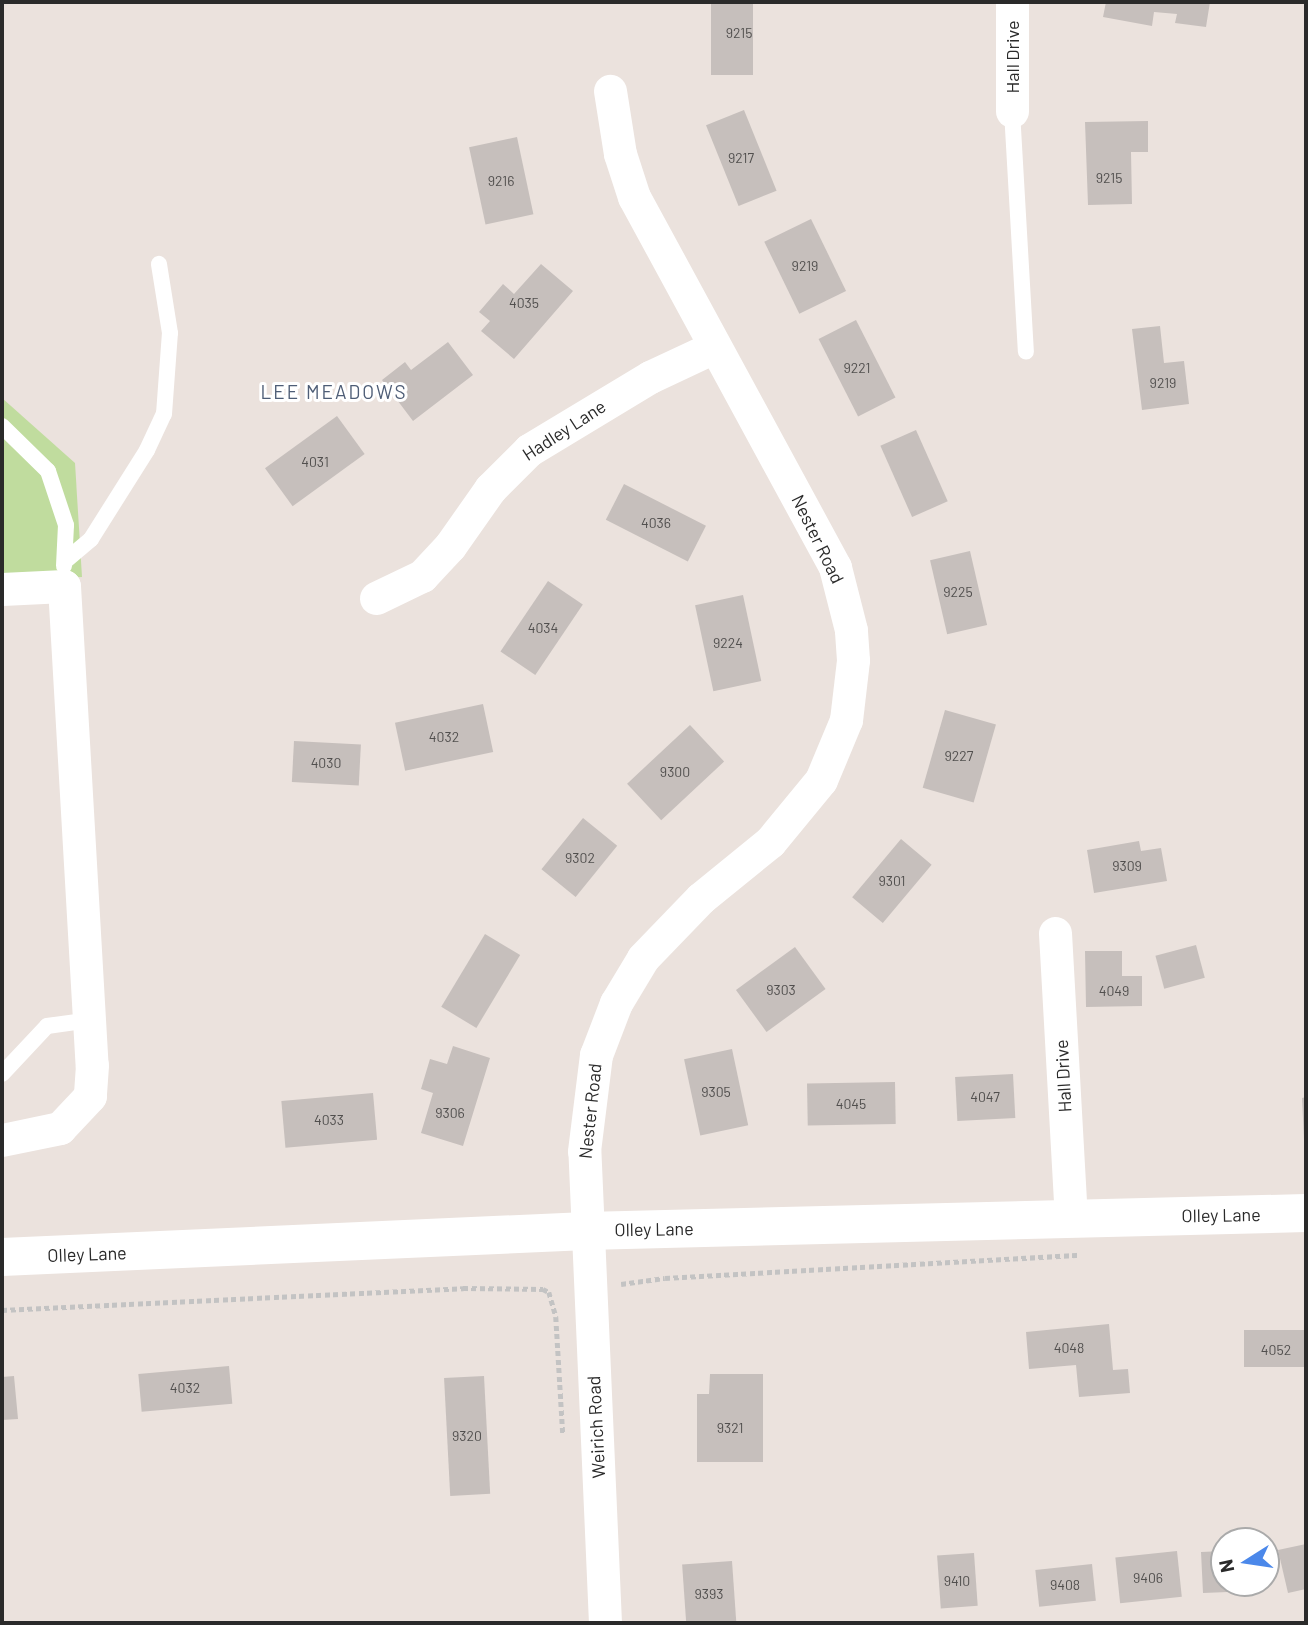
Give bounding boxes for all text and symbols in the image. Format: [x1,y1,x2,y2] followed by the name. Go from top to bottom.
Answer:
[1001,21,1023,93] street label: Hall Drive
[726,25,752,41] house number: 9215
[728,150,754,166] house number: 9217
[1096,170,1122,186] house number: 9215
[488,173,514,189] house number: 9216
[792,258,818,274] house number: 9219
[509,295,539,311] house number: 4035
[843,360,871,376] house number: 9221
[1150,375,1176,391] house number: 9219
[262,381,406,403] district label: LEE MEADOWS
[518,395,610,465] street label: Hadley Lane
[301,454,329,470] house number: 4031
[787,491,849,587] street label: Nester Road
[641,515,671,531] house number: 4036
[943,584,973,600] house number: 9225
[528,620,558,636] house number: 4034
[713,635,743,651] house number: 9224
[429,729,459,745] house number: 4032
[945,748,973,764] house number: 9227
[311,755,341,771] house number: 4030
[660,764,690,780] house number: 9300
[565,850,595,866] house number: 9302
[1112,858,1142,874] house number: 9309
[879,873,905,889] house number: 9301
[766,982,796,998] house number: 9303
[1099,983,1129,999] house number: 4049
[1050,1039,1076,1113] street label: Hall Drive
[574,1062,606,1160] street label: Nester Road
[701,1084,731,1100] house number: 9305
[970,1089,1000,1105] house number: 4047
[836,1096,866,1112] house number: 4045
[435,1105,465,1121] house number: 9306
[314,1112,344,1128] house number: 4033
[1181,1204,1261,1226] street label: Olley Lane
[614,1218,694,1240] street label: Olley Lane
[47,1242,127,1266] street label: Olley Lane
[1054,1340,1084,1356] house number: 4048
[1261,1342,1291,1358] house number: 4052
[583,1375,609,1479] street label: Weirich Road
[170,1380,200,1396] house number: 4032
[717,1420,743,1436] house number: 9321
[452,1428,482,1444] house number: 9320
[1210,1527,1280,1597] north arrow
[1213,1557,1238,1575] text: N
[1133,1570,1163,1586] house number: 9406
[944,1573,970,1589] house number: 9410
[1050,1577,1080,1593] house number: 9408
[694,1586,724,1602] house number: 9393

